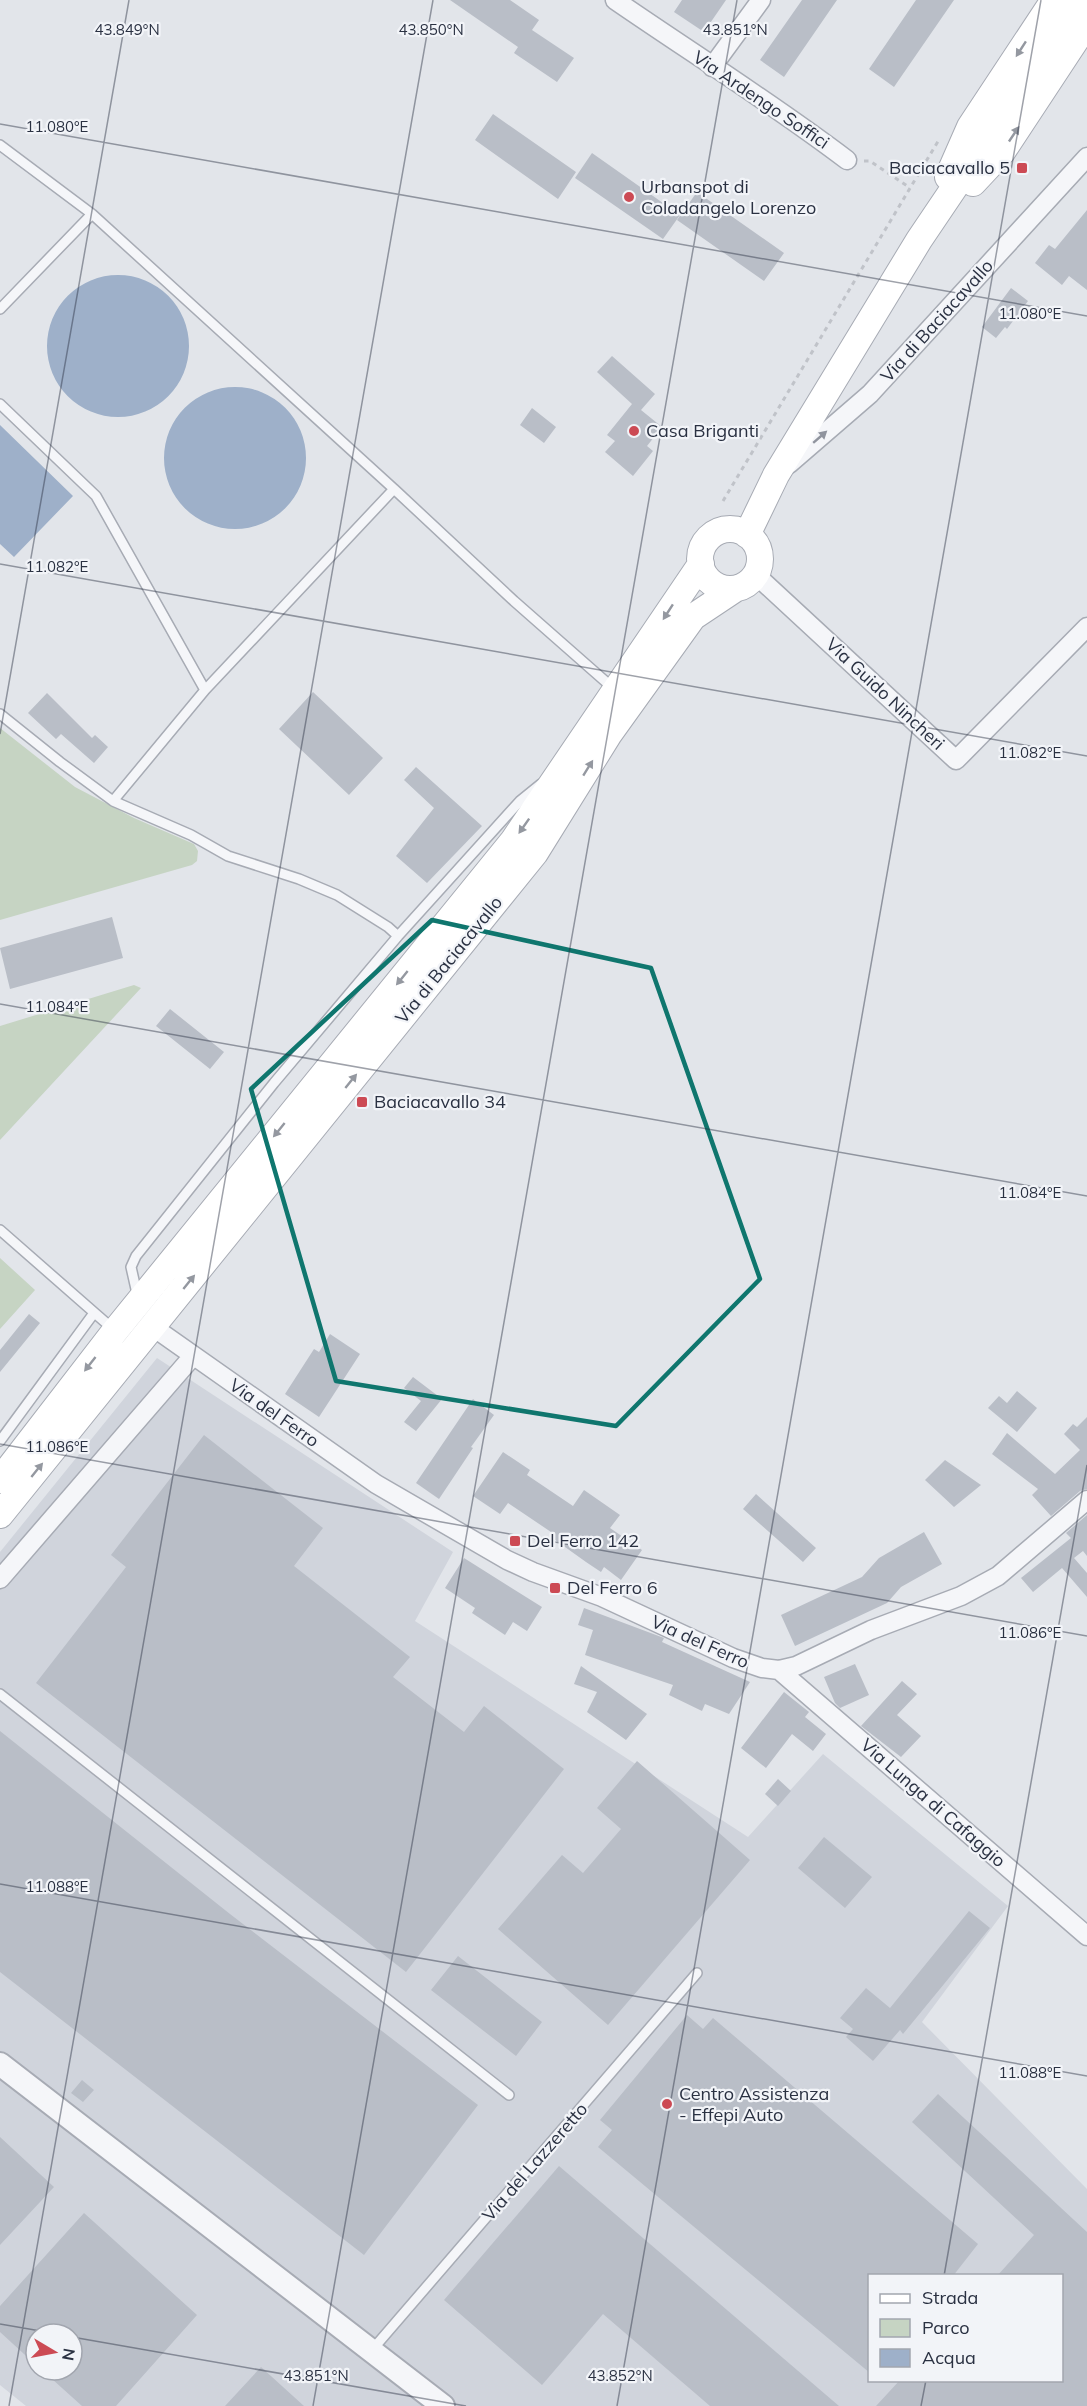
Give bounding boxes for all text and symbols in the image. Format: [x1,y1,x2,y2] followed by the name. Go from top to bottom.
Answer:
[94,20,160,39] text: 43.849°N
[398,20,464,39] text: 43.850°N
[702,20,768,39] text: 43.851°N
[1016,41,1027,57] one-way arrow
[689,45,834,154] street label: Via Ardengo Soffici
[26,117,89,136] text: 11.080°E
[1008,126,1020,142] one-way arrow
[889,156,1010,179] place label: Baciacavallo 5
[1015,161,1029,175] marker: Baciacavallo 5
[641,175,816,219] place label: Urbanspot di Coladangelo Lorenzo
[622,190,636,204] marker: Urbanspot di Coladangelo Lorenzo
[875,254,998,387] street label: Via di Baciacavallo
[999,304,1062,323] text: 11.080°E
[646,419,759,442] place label: Casa Briganti
[627,424,641,438] marker: Casa Briganti
[812,431,827,444] one-way arrow
[26,557,89,576] text: 11.082°E
[662,604,673,620] one-way arrow
[821,633,950,755] street label: Via Guido Nincheri
[999,743,1062,762] text: 11.082°E
[582,760,593,776] one-way arrow
[518,818,529,835] one-way arrow
[390,891,507,1028] street label: Via di Baciacavallo
[396,971,408,986] one-way arrow
[26,997,89,1016] text: 11.084°E
[345,1073,358,1089] one-way arrow
[374,1090,506,1113] place label: Baciacavallo 34
[355,1095,369,1109] marker: Baciacavallo 34
[272,1122,285,1138] one-way arrow
[999,1183,1062,1202] text: 11.084°E
[183,1274,196,1290] one-way arrow
[84,1356,96,1371] one-way arrow
[225,1373,324,1452] street label: Via del Ferro
[26,1437,89,1456] text: 11.086°E
[30,1462,42,1477] one-way arrow
[527,1529,639,1552] place label: Del Ferro 142
[508,1534,522,1548] marker: Del Ferro 142
[567,1576,658,1599] place label: Del Ferro 6
[548,1581,562,1595] marker: Del Ferro 6
[648,1610,753,1673] street label: Via del Ferro
[999,1623,1062,1642] text: 11.086°E
[856,1733,1011,1872] street label: Via Lunga di Cafaggio
[26,1877,89,1896] text: 11.088°E
[999,2063,1062,2082] text: 11.088°E
[679,2082,829,2126] place label: Centro Assistenza - Effepi Auto
[660,2097,674,2111] marker: Centro Assistenza - Effepi Auto
[477,2098,592,2226] street label: Via del Lazzeretto
[868,2274,1063,2382] legend
[922,2286,978,2309] text: Strada
[922,2316,970,2339] text: Parco
[24,2322,84,2382] north arrow
[922,2346,976,2369] text: Acqua
[58,2347,80,2362] text: N
[283,2366,349,2385] text: 43.851°N
[587,2366,653,2385] text: 43.852°N

